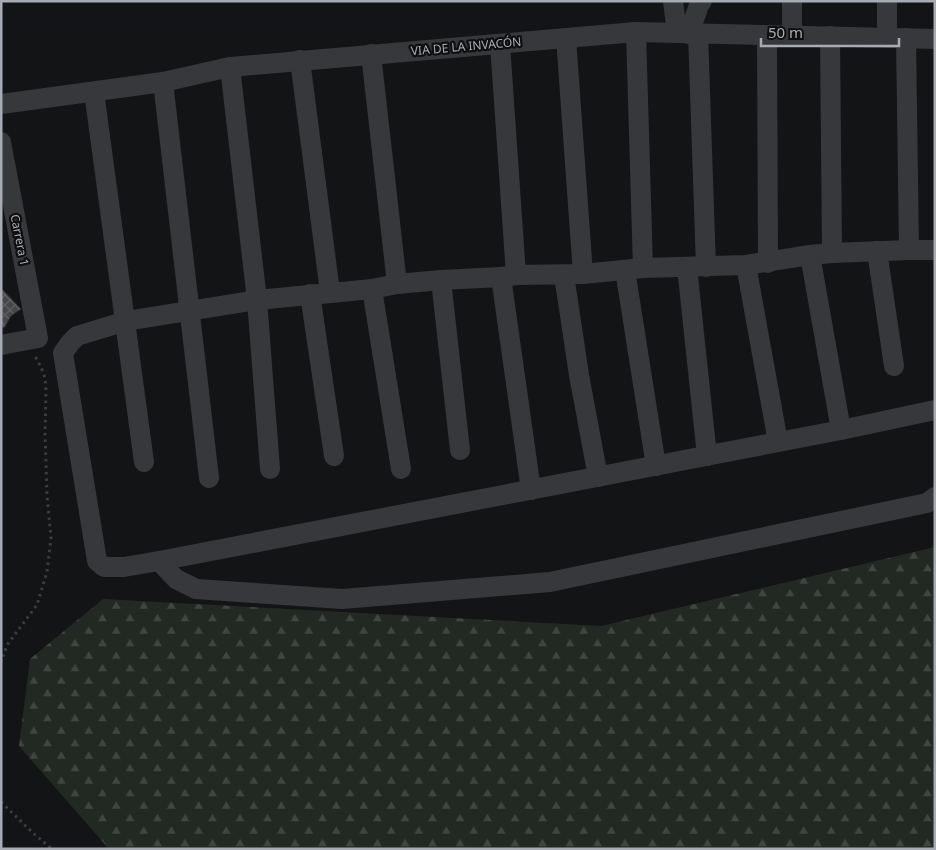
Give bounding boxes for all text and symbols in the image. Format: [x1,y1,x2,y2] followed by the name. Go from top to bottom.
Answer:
[761,15,898,47] scale bar
[768,22,803,42] text: 50 m
[410,33,522,59] street label: VIA DE LA INVACÓN
[7,213,33,267] street label: Carrera 1

